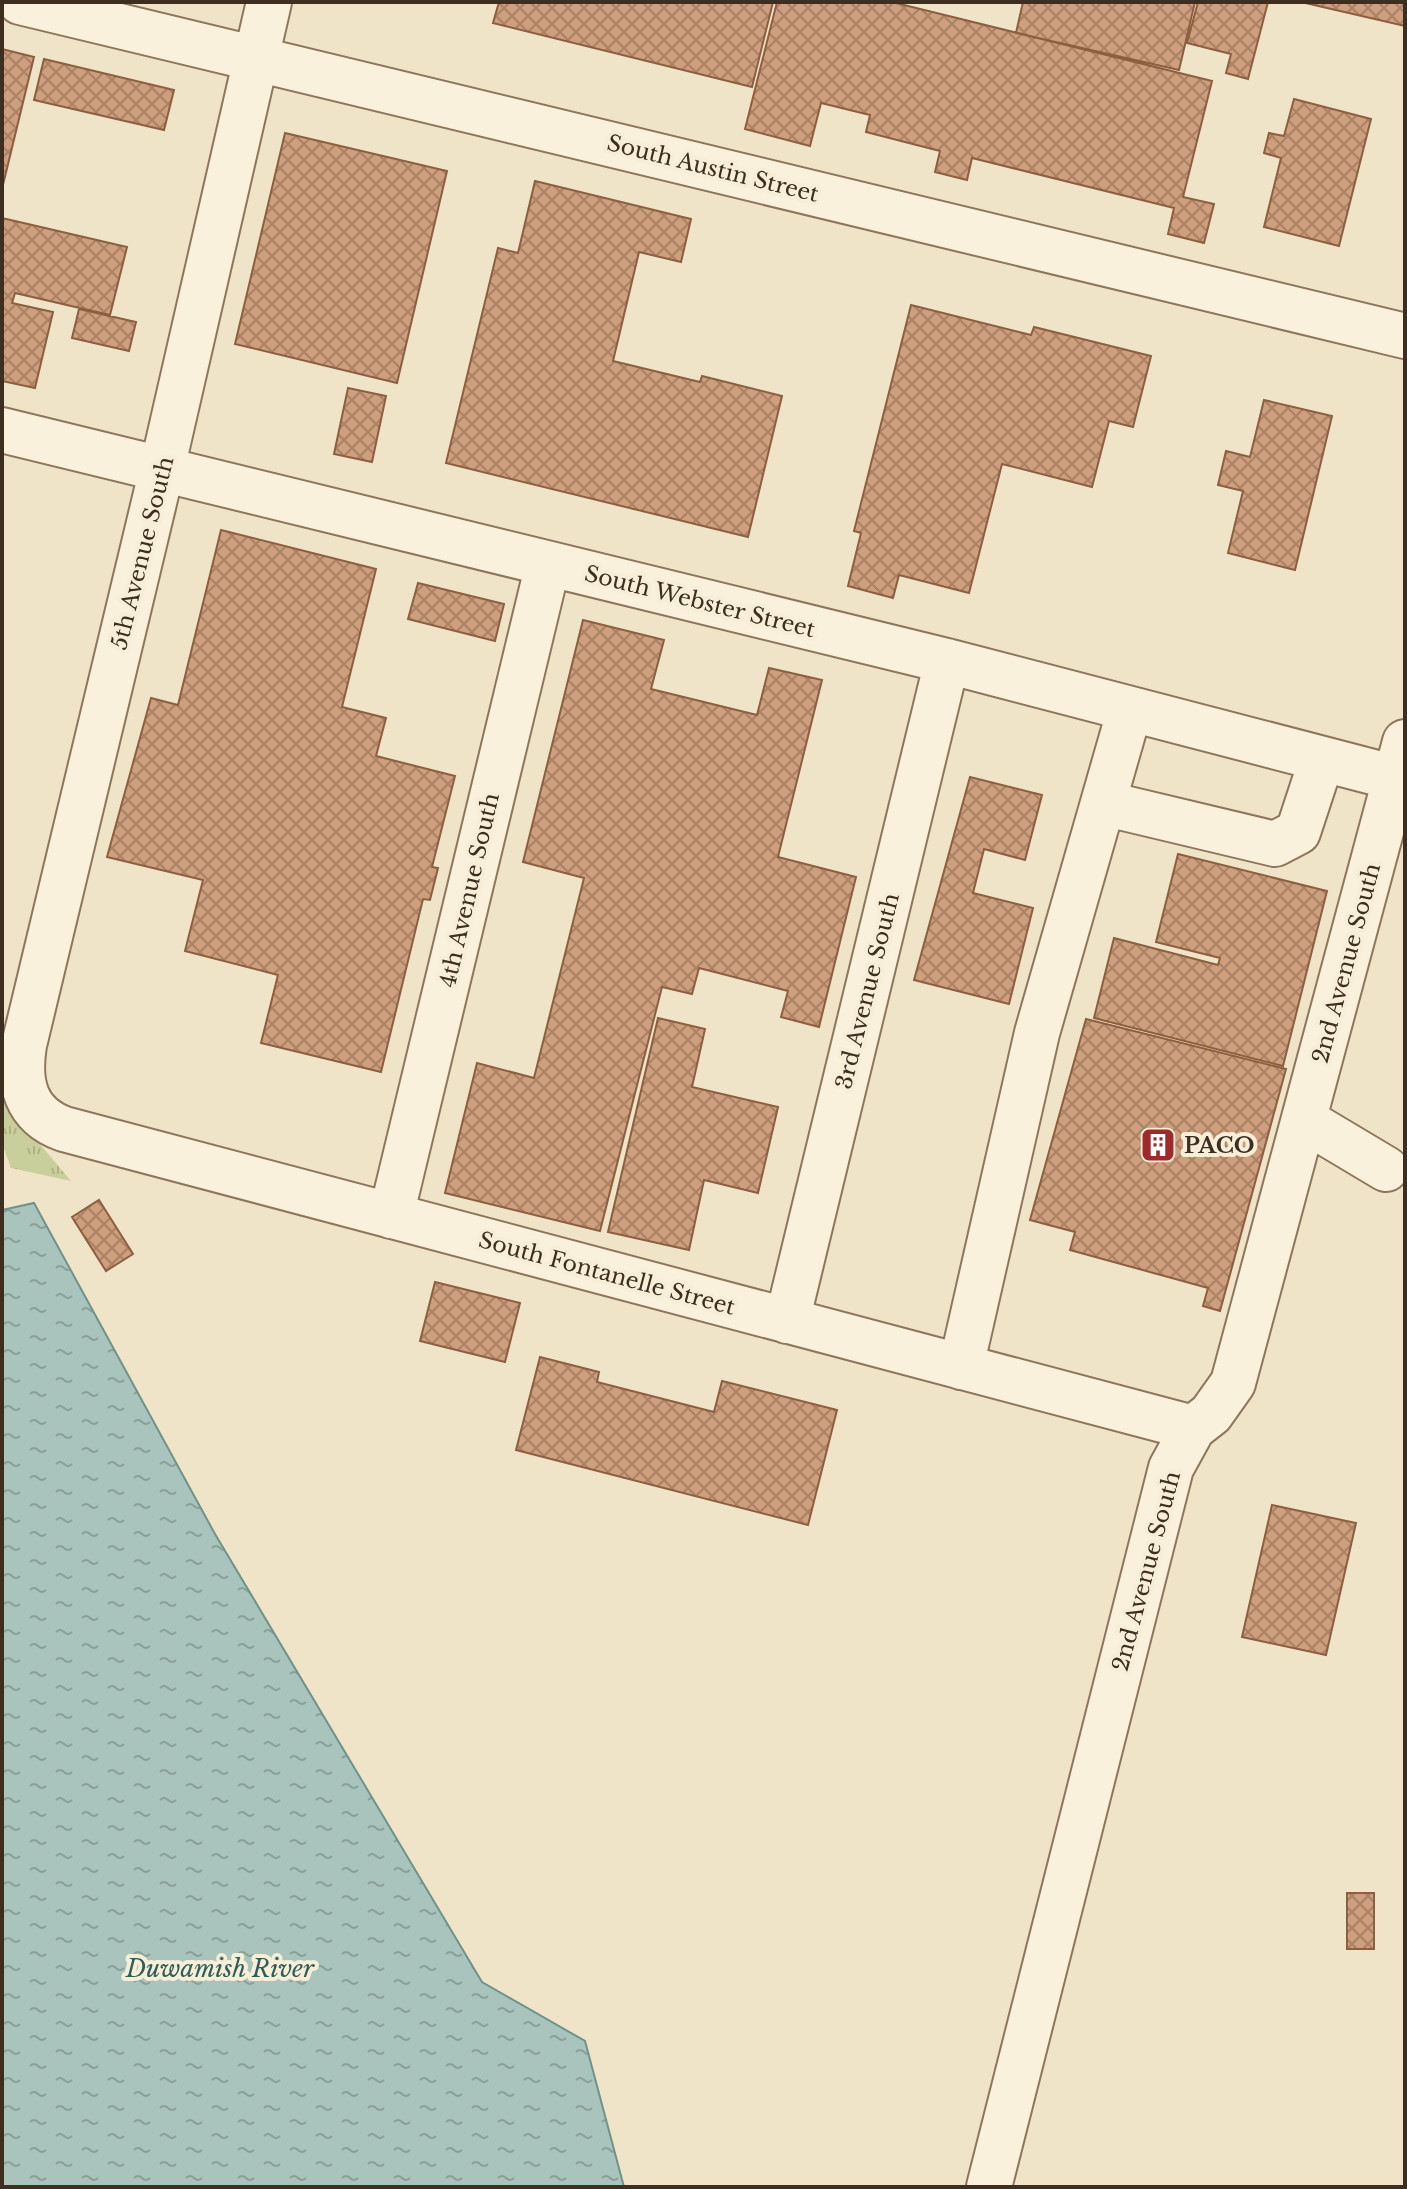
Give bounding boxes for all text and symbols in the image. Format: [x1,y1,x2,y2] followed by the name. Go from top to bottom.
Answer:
[604,129,822,208] street label: South Austin Street
[105,454,180,653] street label: 5th Avenue South
[582,560,819,643] street label: South Webster Street
[434,790,505,990] street label: 4th Avenue South
[1307,860,1386,1066] street label: 2nd Avenue South
[830,890,905,1092] street label: 3rd Avenue South
[1139,1126,1177,1164] building icon: PACO
[1184,1132,1255,1159] place label: PACO
[476,1226,739,1321] street label: South Fontanelle Street
[1107,1468,1186,1674] street label: 2nd Avenue South
[125,1954,315,1983] water label: Duwamish River

